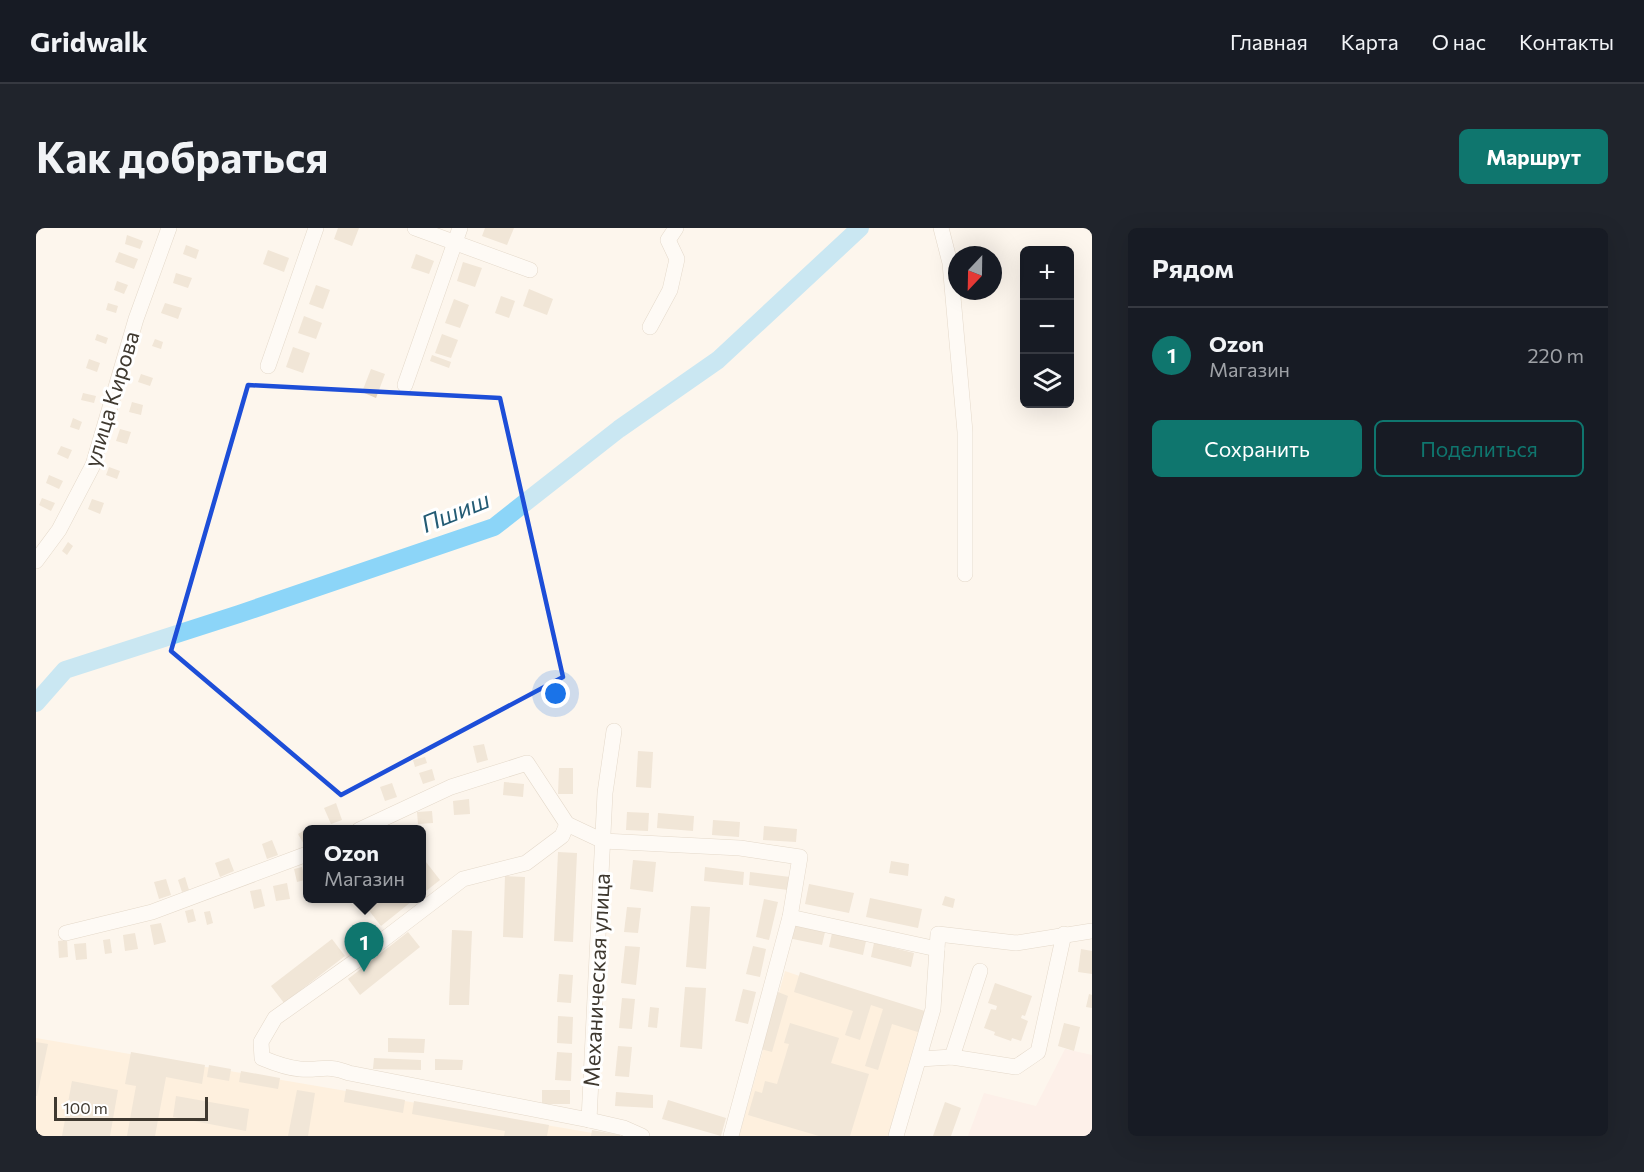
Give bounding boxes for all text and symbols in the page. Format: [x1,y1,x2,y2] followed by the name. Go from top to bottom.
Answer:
[30,24,148,58] text: Gridwalk
[1230,29,1308,54] text: Главная
[1341,29,1399,54] text: Карта
[1432,29,1486,54] text: О нас
[1519,29,1614,54] text: Контакты
[1459,129,1608,184] button: Маршрут
[36,130,328,182] text: Как добраться
[948,246,1002,300] north arrow
[1020,246,1074,408] map controls
[1020,246,1074,300] button: +
[1152,252,1234,283] text: Рядом
[1020,300,1074,354] button: −
[77,328,145,470] street label: улица Кирова
[1209,330,1264,357] text: Ozon
[1167,343,1176,367] text: 1
[1528,343,1584,367] text: 220 m
[1020,354,1074,408] button: layers
[1209,357,1290,381] text: Магазин
[1152,420,1362,477] button: Сохранить
[1374,420,1584,477] button: Поделиться
[416,484,494,538] water label: Пшиш
[541,679,570,708] your location
[303,825,426,903] popup
[324,839,379,866] text: Ozon
[324,866,405,890] text: Магазин
[577,872,615,1088] street label: Механическая улица
[344,922,384,972] pin: 1
[54,1094,208,1122] scale bar
[63,1098,108,1117] text: 100 m

